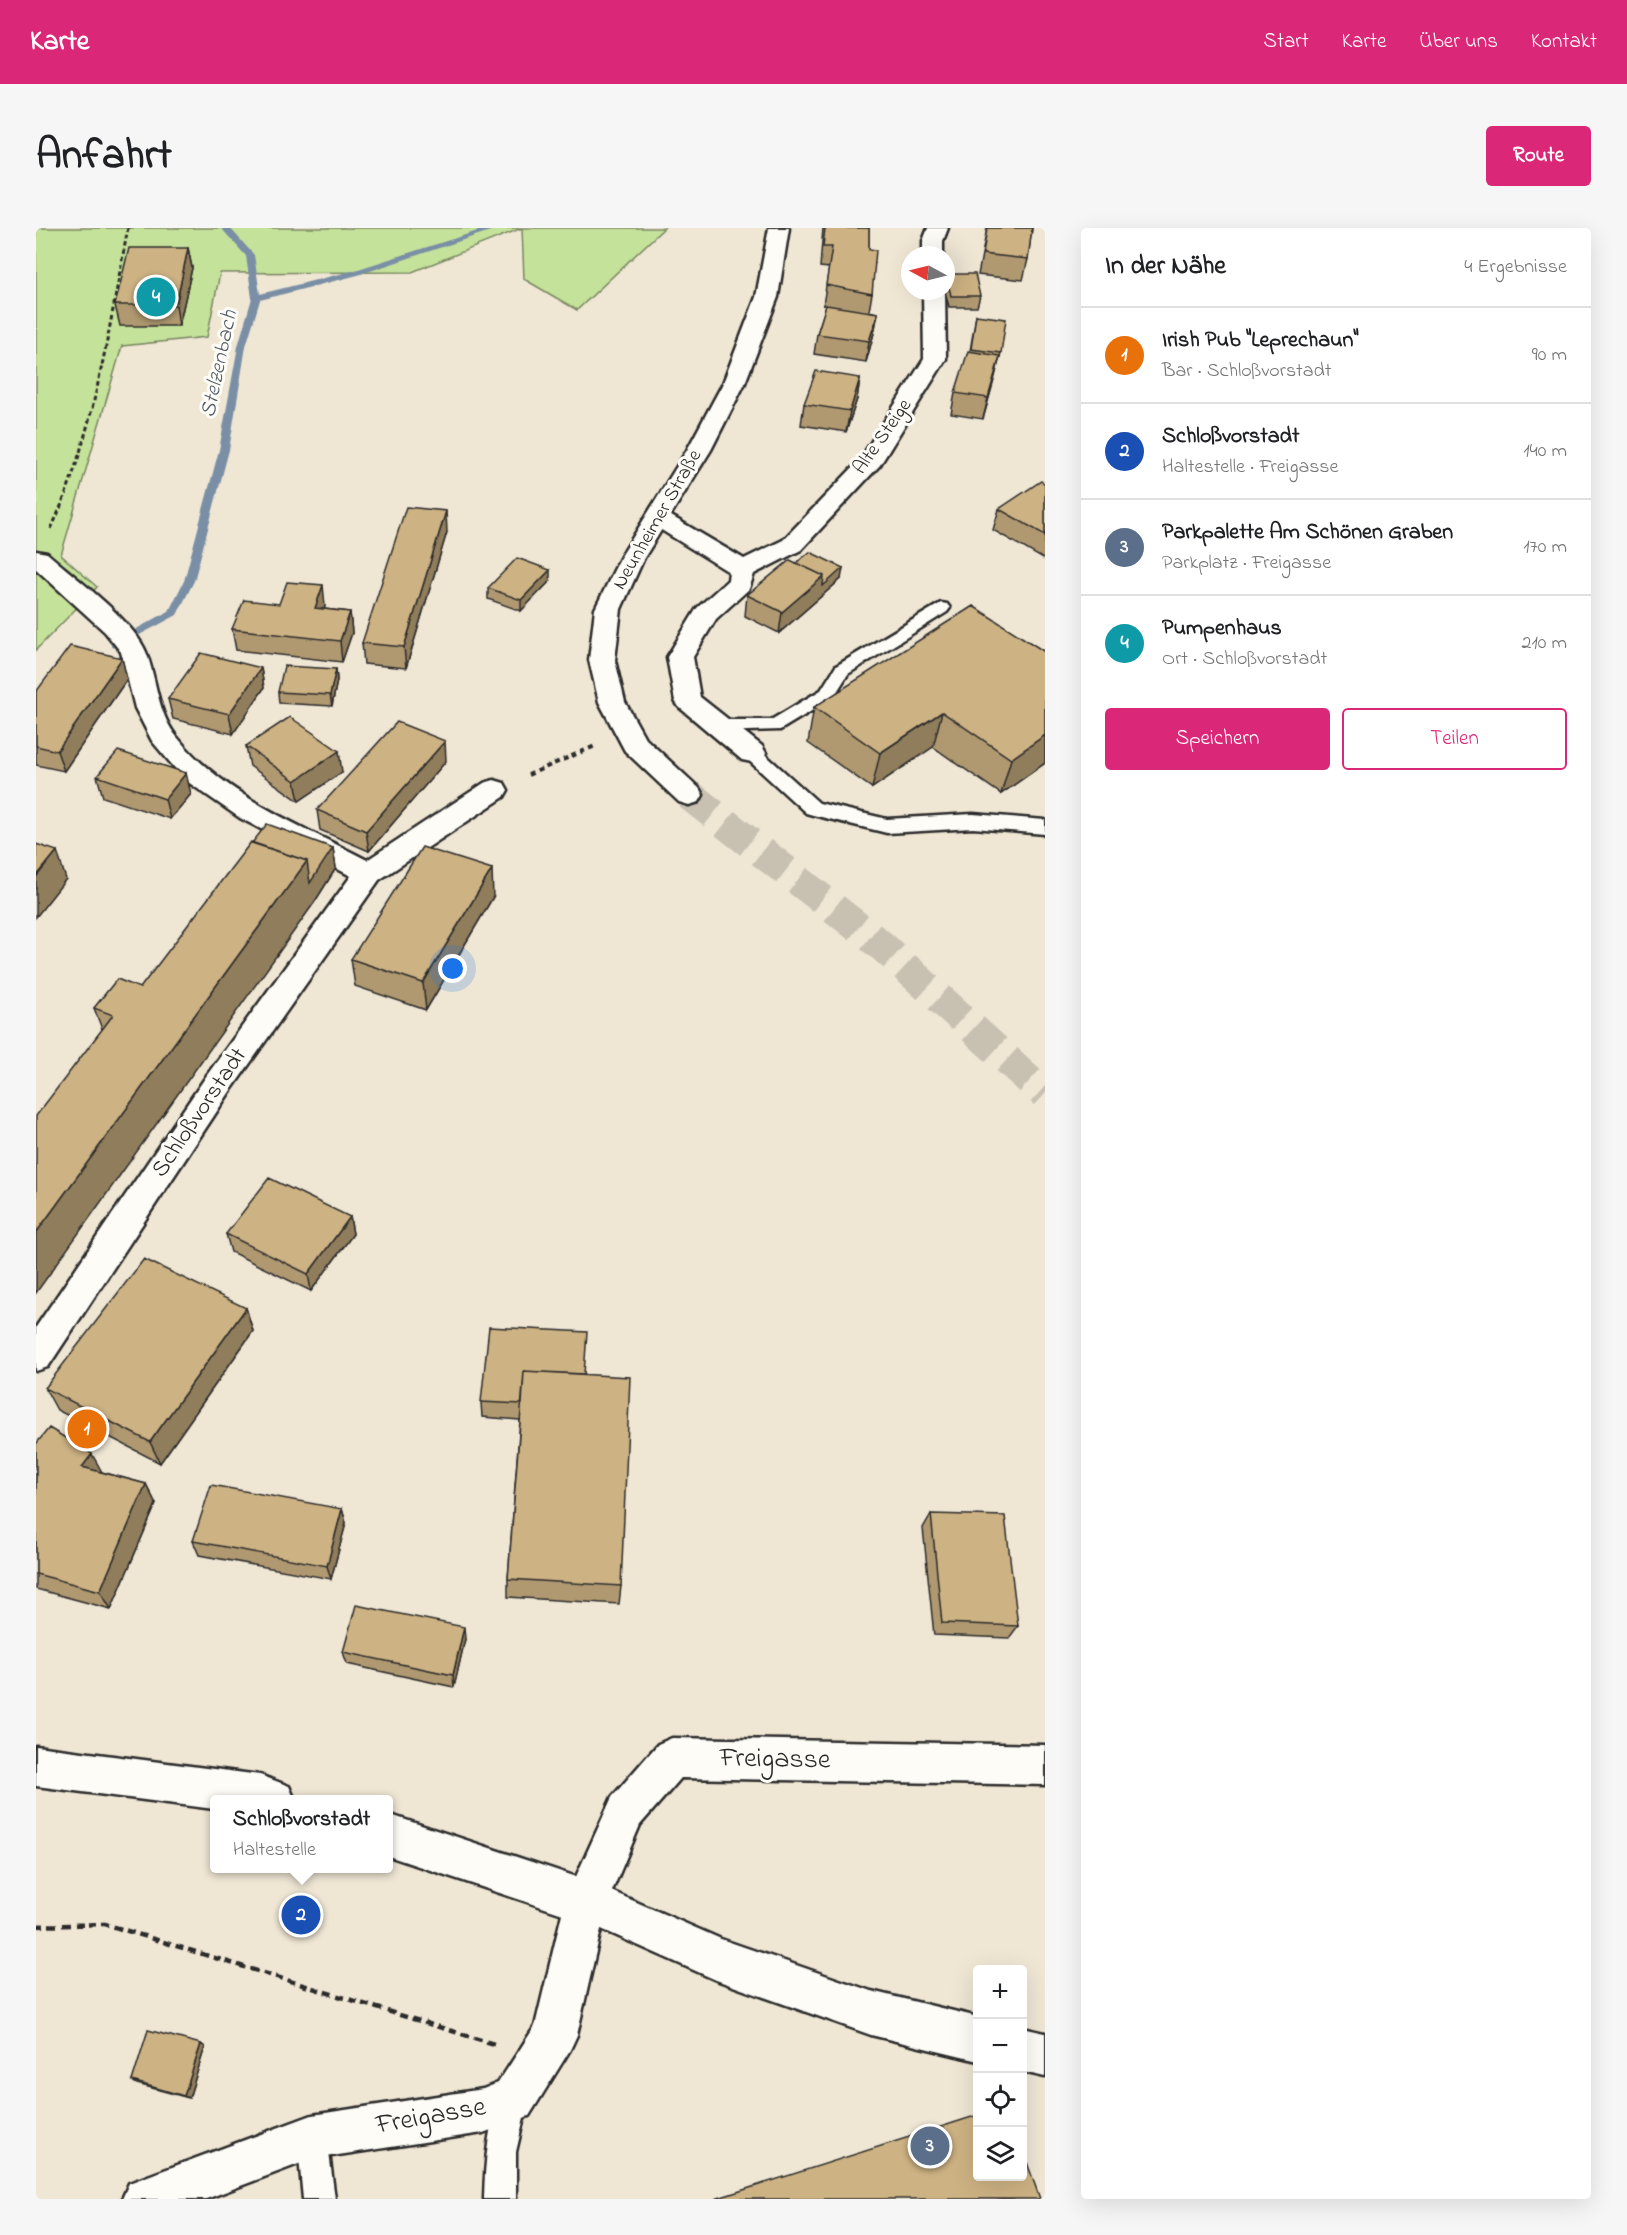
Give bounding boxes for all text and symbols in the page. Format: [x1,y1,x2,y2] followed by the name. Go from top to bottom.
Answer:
[30,22,89,63] text: Karte
[1263,27,1309,57] text: Start
[1342,27,1386,57] text: Karte
[1419,27,1498,57] text: Über uns
[1531,27,1597,57] text: Kontakt
[36,126,172,187] text: Anfahrt
[1486,126,1591,186] button: Route
[901,246,955,300] north arrow
[1105,248,1226,286] text: In der Nähe
[1464,253,1567,282] text: 4 Ergebnisse
[136,274,176,320] pin: 4
[193,307,247,420] water label: Stelzenbach
[1162,325,1359,357] text: Irish Pub "Leprechaun"
[1121,341,1128,370] text: 1
[1532,341,1567,370] text: 90 m
[1162,357,1332,386] text: Bar · Schloßvorstadt
[846,393,921,481] street label: Alte Steige
[1162,421,1299,453] text: Schloßvorstadt
[1120,437,1129,466] text: 2
[1523,437,1567,466] text: 140 m
[606,445,710,595] street label: Neunheimer Straße
[1162,453,1339,482] text: Haltestelle · Freigasse
[1162,517,1453,549] text: Parkpalette Am Schönen Graben
[1120,533,1129,562] text: 3
[1523,533,1567,562] text: 170 m
[1162,549,1331,578] text: Parkplatz · Freigasse
[1162,613,1282,645] text: Pumpenhaus
[1120,629,1129,658] text: 4
[1522,629,1567,658] text: 210 m
[1162,645,1327,674] text: Ort · Schloßvorstadt
[1105,708,1330,770] button: Speichern
[1342,708,1567,770] button: Teilen
[438,954,467,983] your location
[144,1041,256,1185] street label: Schloßvorstadt
[68,1406,106,1452] pin: 1
[718,1739,831,1781] street label: Freigasse
[210,1795,393,1873] popup
[233,1804,370,1836] text: Schloßvorstadt
[233,1836,316,1865] text: Haltestelle
[282,1892,320,1938] pin: 2
[973,1965,1027,2181] map controls
[973,1965,1027,2019] button: +
[973,2019,1027,2073] button: −
[973,2073,1027,2127] button: locate
[372,2087,490,2147] street label: Freigasse
[910,2124,950,2168] pin: 3
[973,2127,1027,2181] button: layers

